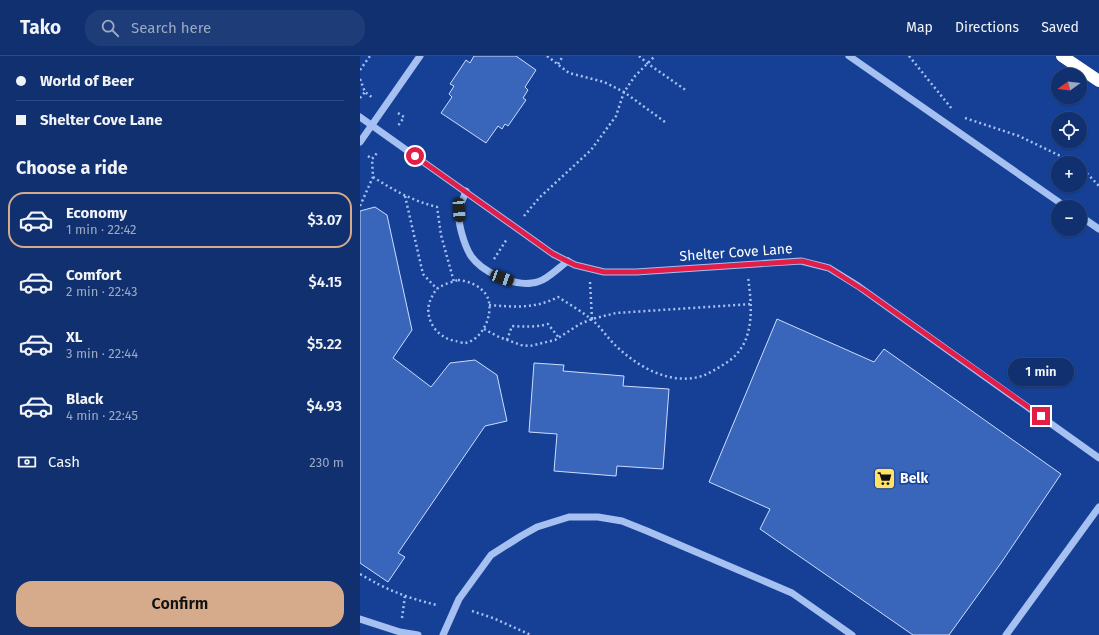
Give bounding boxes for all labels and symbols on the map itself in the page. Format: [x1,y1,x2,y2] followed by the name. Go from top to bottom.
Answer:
[1051,68,1087,104] north arrow
[406,147,424,165] route start
[452,198,466,222] car
[679,240,793,265] street label: Shelter Cove Lane
[489,268,515,288] car
[1008,358,1074,386] callout: 1 min
[1032,407,1050,425] route end
[871,465,897,491] supermarket icon: Belk
[900,470,929,487] place label: Belk

